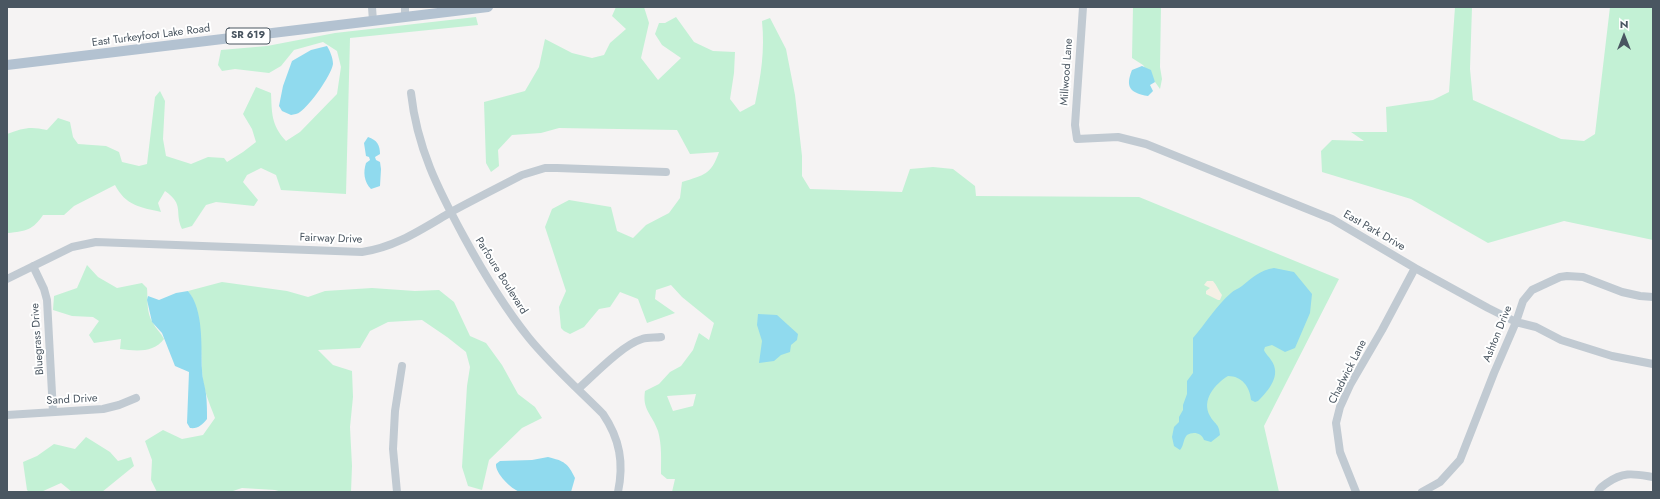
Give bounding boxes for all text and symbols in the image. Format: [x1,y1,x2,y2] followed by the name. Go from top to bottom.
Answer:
[1604,16,1644,56] north arrow
[1620,16,1628,32] text: N
[91,22,211,50] street label: East Turkeyfoot Lake Road
[226,28,270,44] road number: SR 619
[1058,38,1076,106] street label: Millwood Lane
[1341,208,1407,254] street label: East Park Drive
[299,231,363,247] street label: Fairway Drive
[472,235,530,317] street label: Parfoure Boulevard
[29,303,47,375] street label: Bluegrass Drive
[1481,304,1515,364] street label: Ashton Drive
[1326,338,1370,406] street label: Chadwick Lane
[46,392,98,408] street label: Sand Drive

